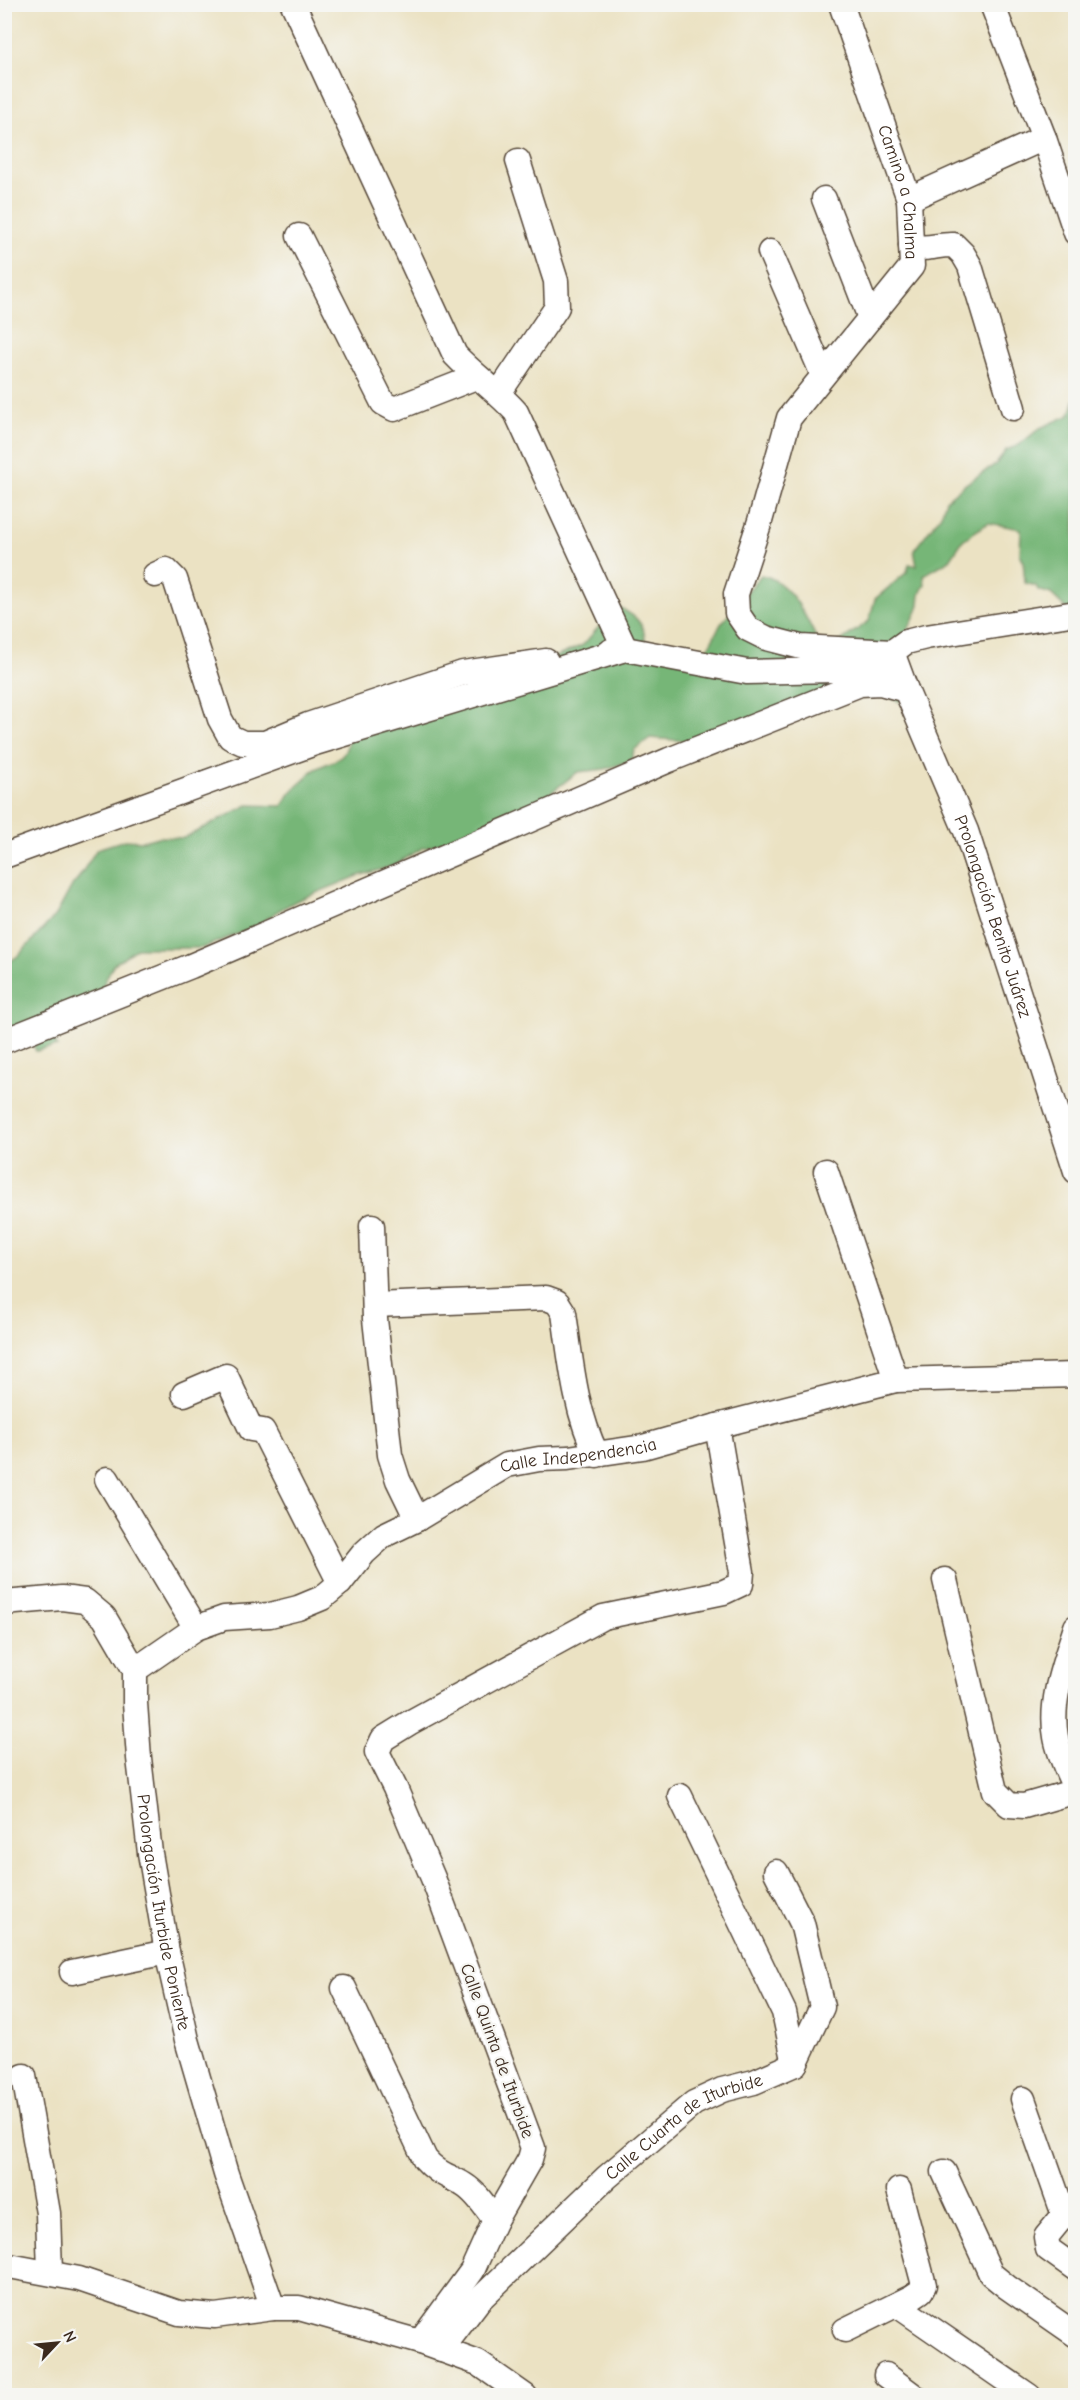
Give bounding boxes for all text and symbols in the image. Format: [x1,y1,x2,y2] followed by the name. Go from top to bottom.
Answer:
[874,122,922,260] street label: Camino a Chalma
[950,812,1036,1020] street label: Prolongación Benito Juárez
[495,1433,659,1478] street label: Calle Independencia
[133,1793,195,2032] street label: Prolongación Iturbide Poniente
[456,1961,538,2141] street label: Calle Quinta de Iturbide
[601,2069,766,2184] street label: Calle Cuarta de Iturbide
[27,2313,87,2373] north arrow
[59,2328,80,2345] text: N

